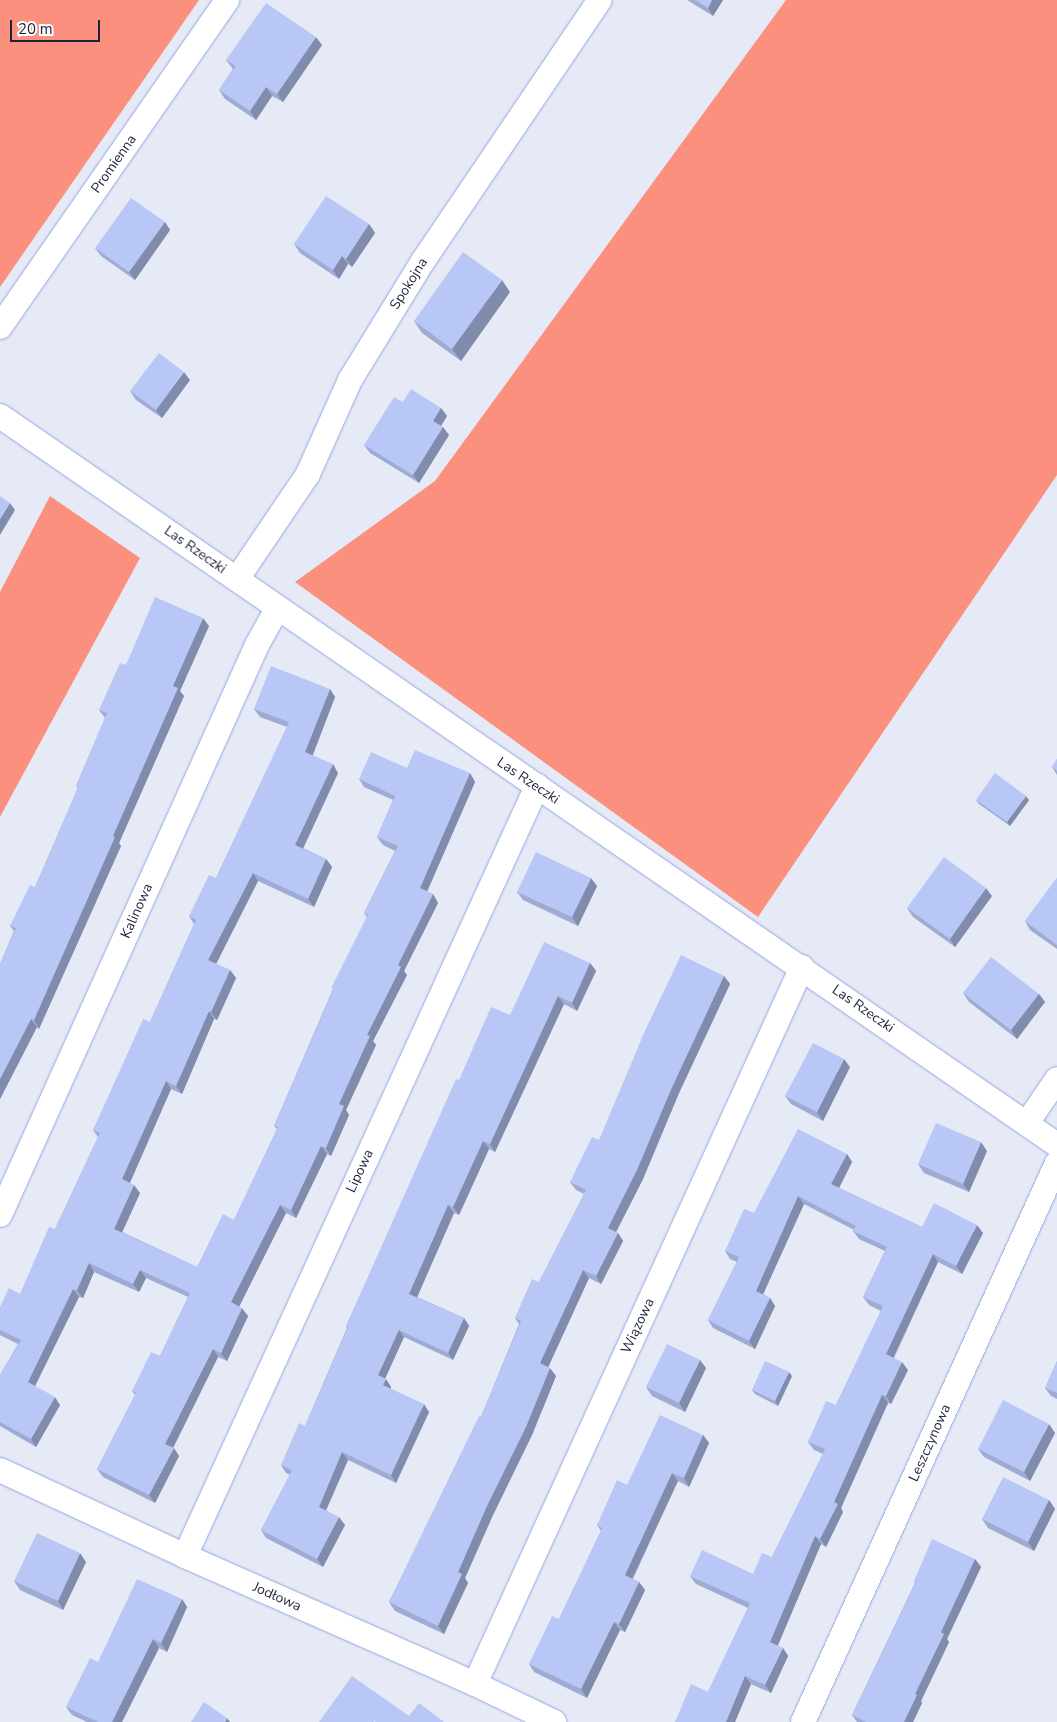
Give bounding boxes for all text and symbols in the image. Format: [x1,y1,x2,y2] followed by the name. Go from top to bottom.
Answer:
[12,10,102,42] scale bar
[18,19,53,39] text: 20 m
[88,132,140,196] street label: Promienna
[387,255,431,313] street label: Spokojna
[161,523,229,577] street label: Las Rzeczki
[494,754,562,808] street label: Las Rzeczki
[117,881,157,941] street label: Kalinowa
[829,982,897,1036] street label: Las Rzeczki
[343,1147,377,1195] street label: Lipowa
[618,1296,658,1356] street label: Wiązowa
[905,1402,955,1484] street label: Leszczynowa
[250,1579,304,1615] street label: Jodłowa

